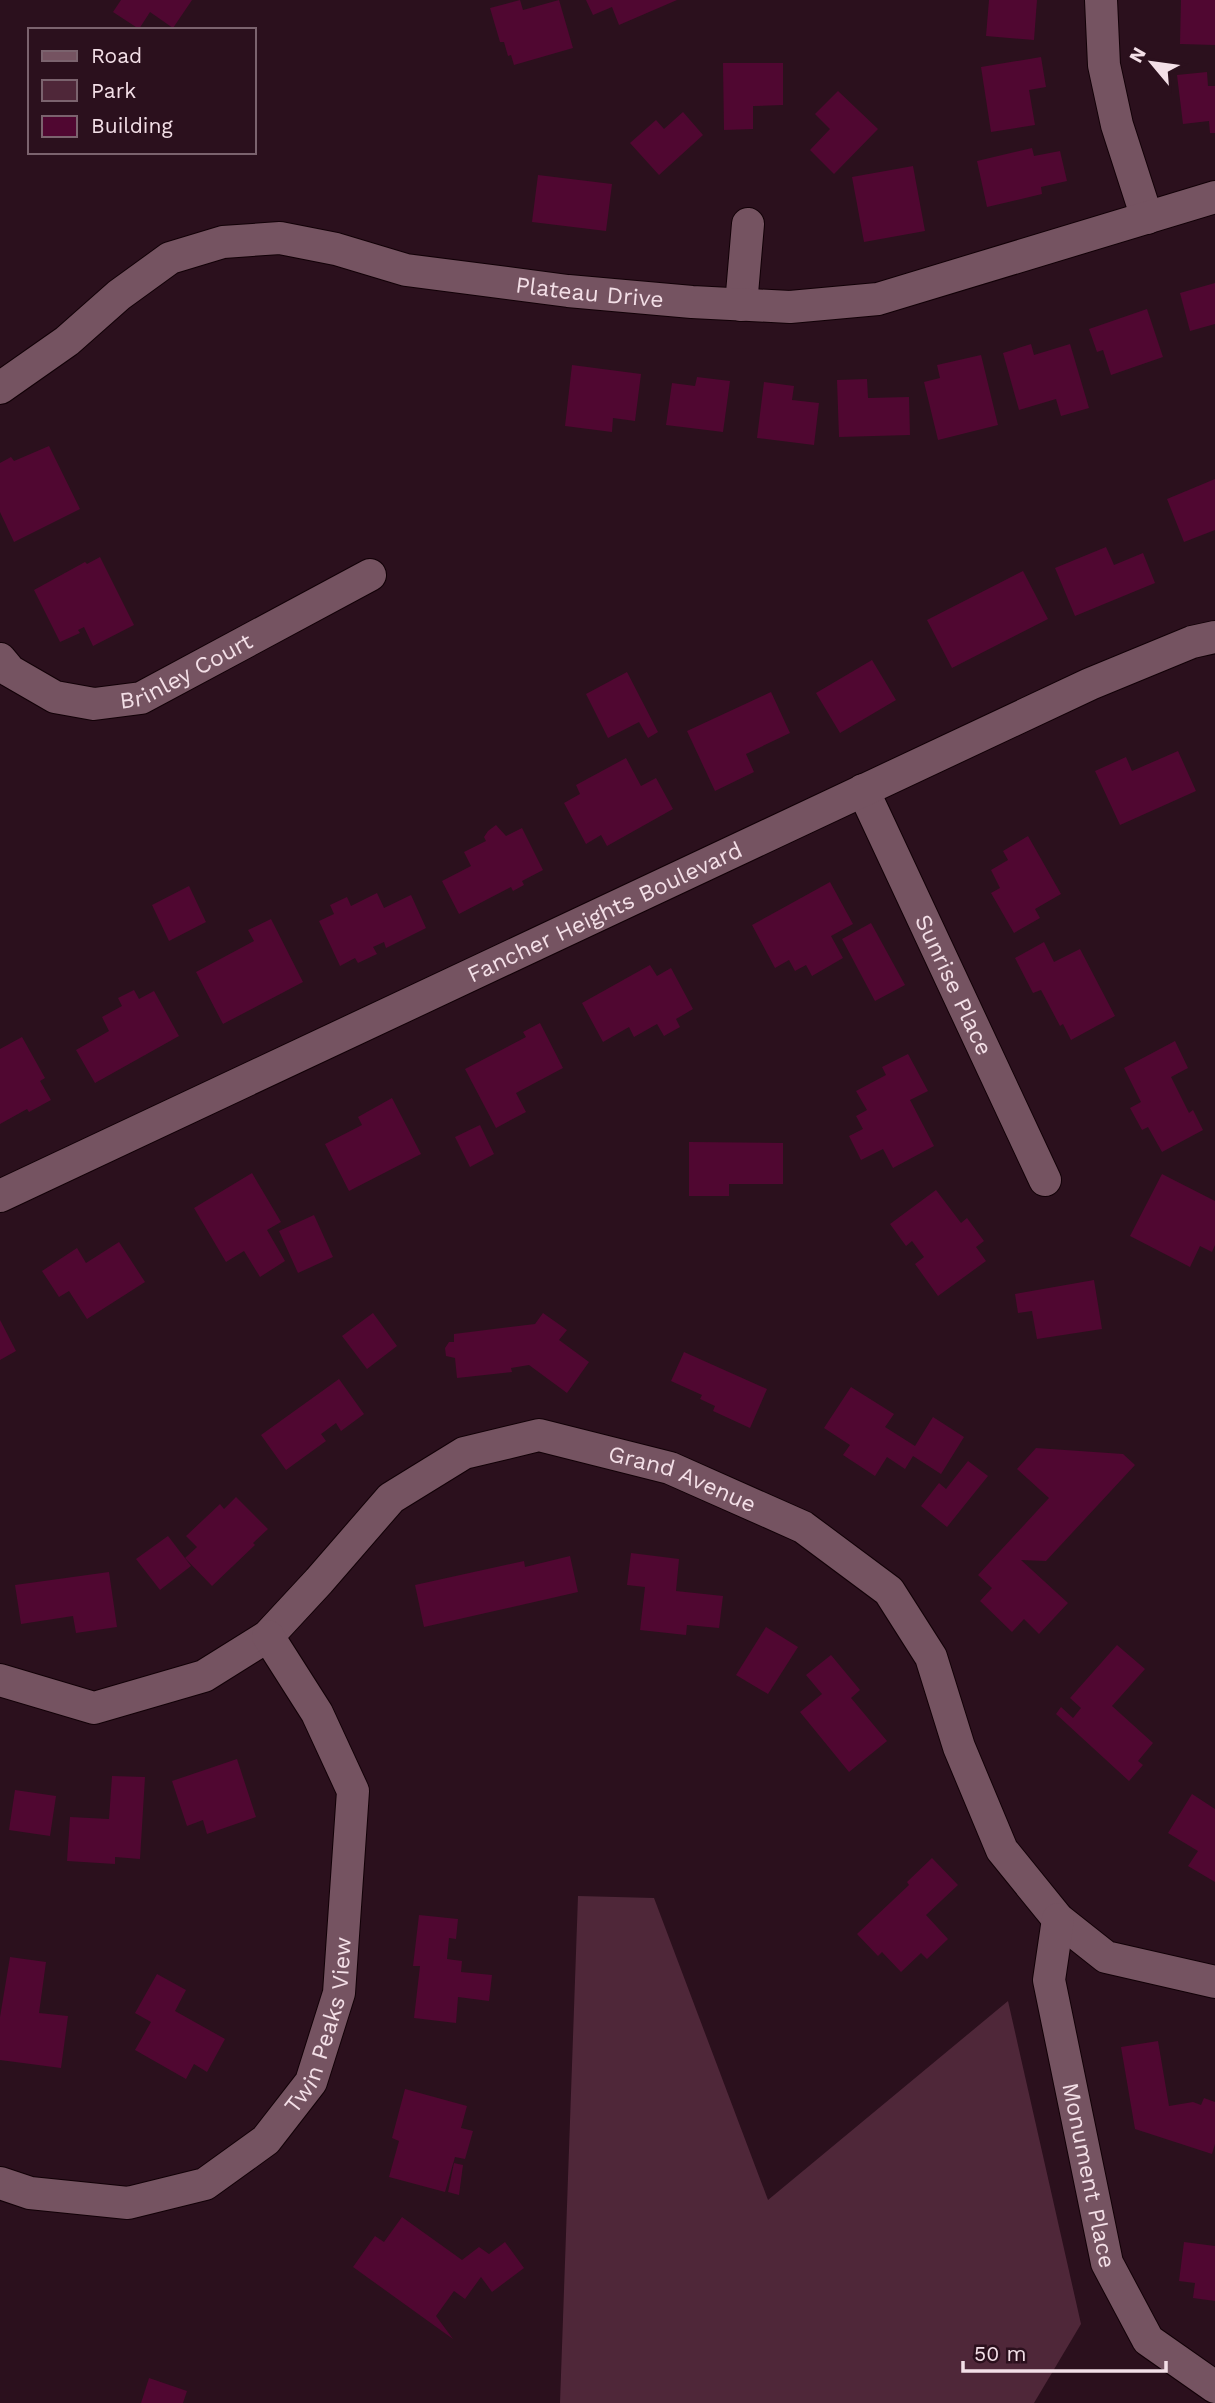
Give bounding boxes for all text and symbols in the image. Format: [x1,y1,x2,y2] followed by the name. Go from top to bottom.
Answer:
[28,28,256,154] legend
[1117,28,1187,98] north arrow
[91,43,142,68] text: Road
[1124,43,1151,67] text: N
[91,78,136,103] text: Park
[91,113,173,138] text: Building
[514,271,665,313] street label: Plateau Drive
[118,628,257,715] street label: Brinley Court
[463,836,747,989] street label: Fancher Heights Boulevard
[909,910,998,1060] street label: Sunrise Place
[606,1440,760,1518] street label: Grand Avenue
[279,1936,357,2119] street label: Twin Peaks View
[1056,2080,1121,2271] street label: Monument Place
[963,2330,1166,2374] scale bar
[974,2341,1026,2366] text: 50 m

